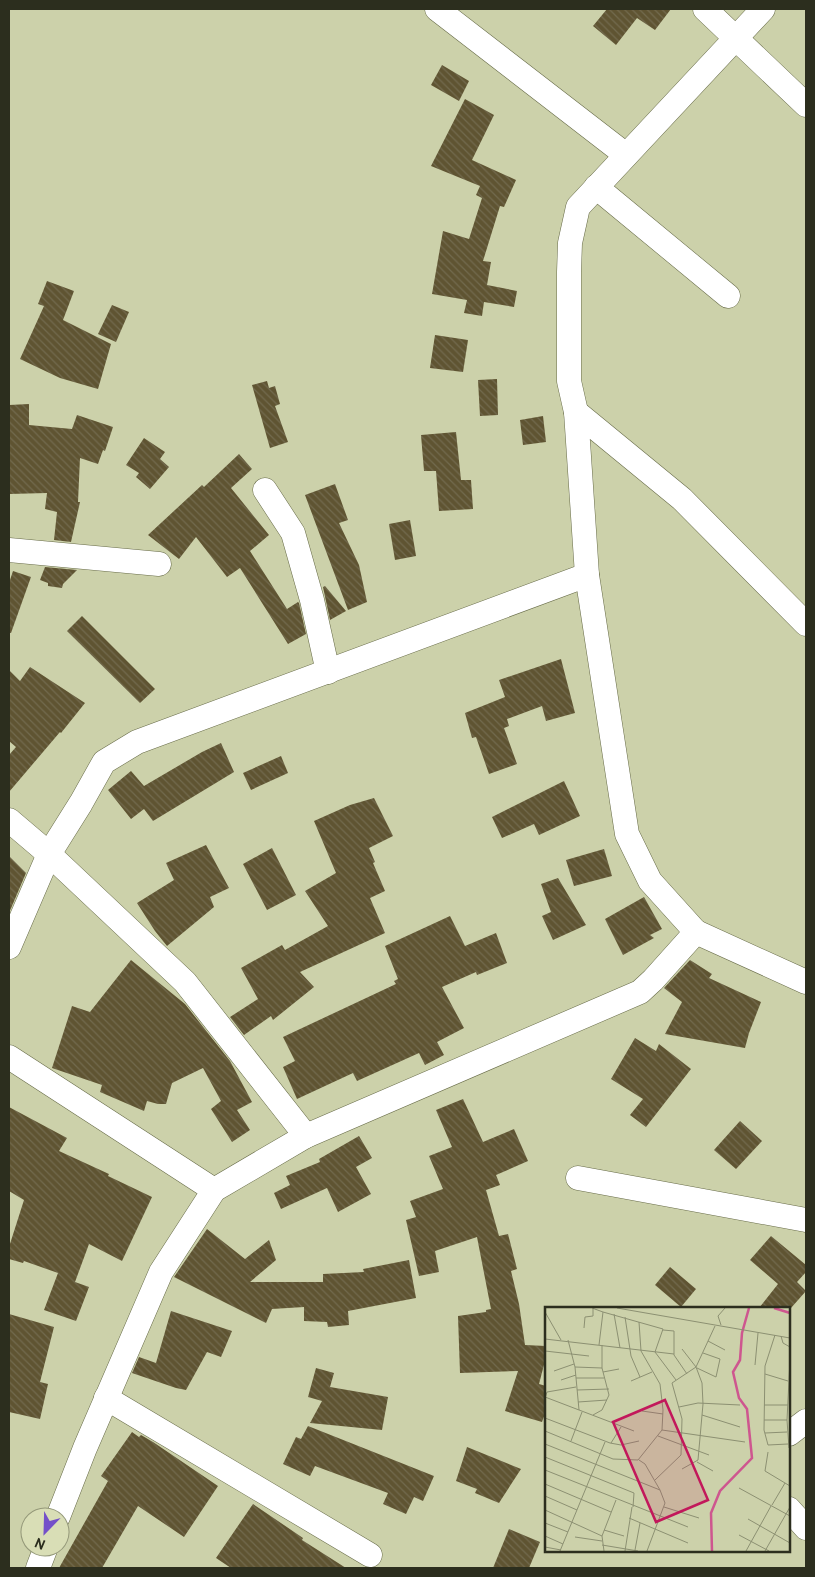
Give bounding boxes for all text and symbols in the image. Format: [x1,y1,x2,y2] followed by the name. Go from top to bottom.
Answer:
[545,1307,790,1552] inset map
[20,1507,70,1557] north arrow
[33,1533,48,1552] text: N

